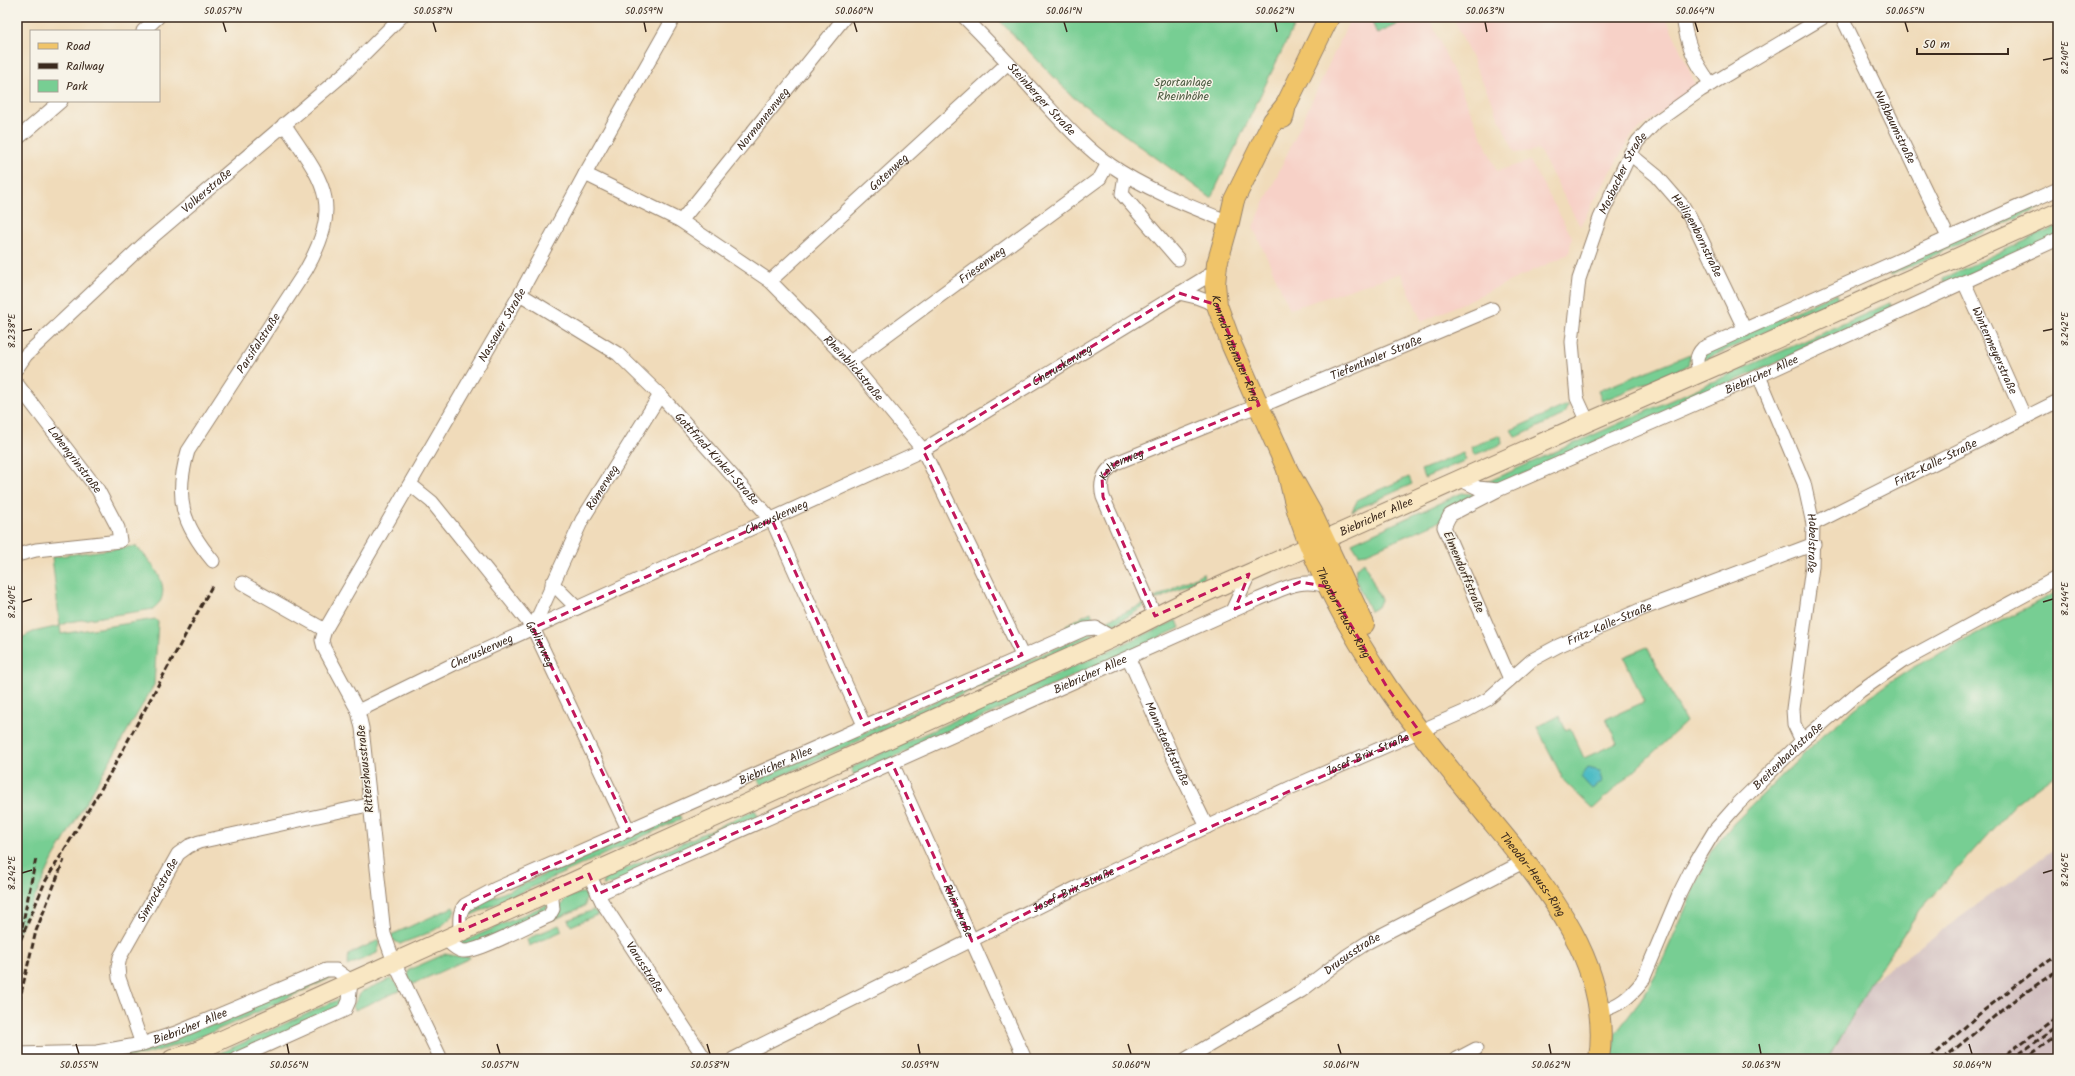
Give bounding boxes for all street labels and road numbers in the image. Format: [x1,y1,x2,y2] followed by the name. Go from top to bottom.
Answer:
[1002,58,1081,141] street label: Steinberger Straße
[732,83,795,155] street label: Normannenweg
[1869,87,1921,168] street label: Nußbaumstraße
[1594,127,1653,218] street label: Mosbacher Straße
[865,149,914,196] street label: Gotenweg
[177,164,237,218] street label: Volkerstraße
[1666,189,1728,281] street label: Heiligenbornstraße
[955,241,1010,289] street label: Friesenweg
[473,284,532,366] street label: Nassauer Straße
[1206,294,1265,405] street label: Konrad-Adenauer-Ring
[1966,304,2022,398] street label: Wintermeyerstraße
[232,309,286,377] street label: Parsifalstraße
[1327,330,1426,386] street label: Tiefenthaler Straße
[819,331,888,406] street label: Rheinblickstraße
[1028,340,1096,392] street label: Cheruskerweg
[1722,350,1802,400] street label: Biebricher Allee
[670,408,764,510] street label: Gottfried-Kinkel-Straße
[42,422,107,498] street label: Lohengrinstraße
[1891,434,1981,492] street label: Fritz-Kalle-Straße
[1094,444,1147,484] street label: Keltenweg
[581,461,624,514] street label: Römerweg
[1336,492,1417,542] street label: Biebricher Allee
[741,495,812,540] street label: Cheruskerweg
[1801,511,1822,575] street label: Habelstraße
[1438,528,1490,617] street label: Elmendorffstraße
[1310,564,1376,663] street label: Theodor-Heuss-Ring
[1564,597,1655,651] street label: Fritz-Kalle-Straße
[520,616,560,671] street label: Gallierweg
[446,629,517,675] street label: Cheruskerweg
[1050,650,1131,700] street label: Biebricher Allee
[1139,699,1195,790] street label: Mannstaedtstraße
[1748,717,1828,795] street label: Breitenbachstraße
[351,723,380,814] street label: Rittershausstraße
[1323,728,1413,781] street label: Josef-Brix-Straße
[736,741,816,790] street label: Biebricher Allee
[1495,828,1571,921] street label: Theodor-Heuss-Ring
[132,854,184,926] street label: Simrockstraße
[1029,862,1118,918] street label: Josef-Brix-Straße
[938,881,979,941] street label: Rhönstraße
[1320,928,1385,980] street label: Drususstraße
[620,938,669,998] street label: Varusstraße
[150,1003,231,1050] street label: Biebricher Allee

